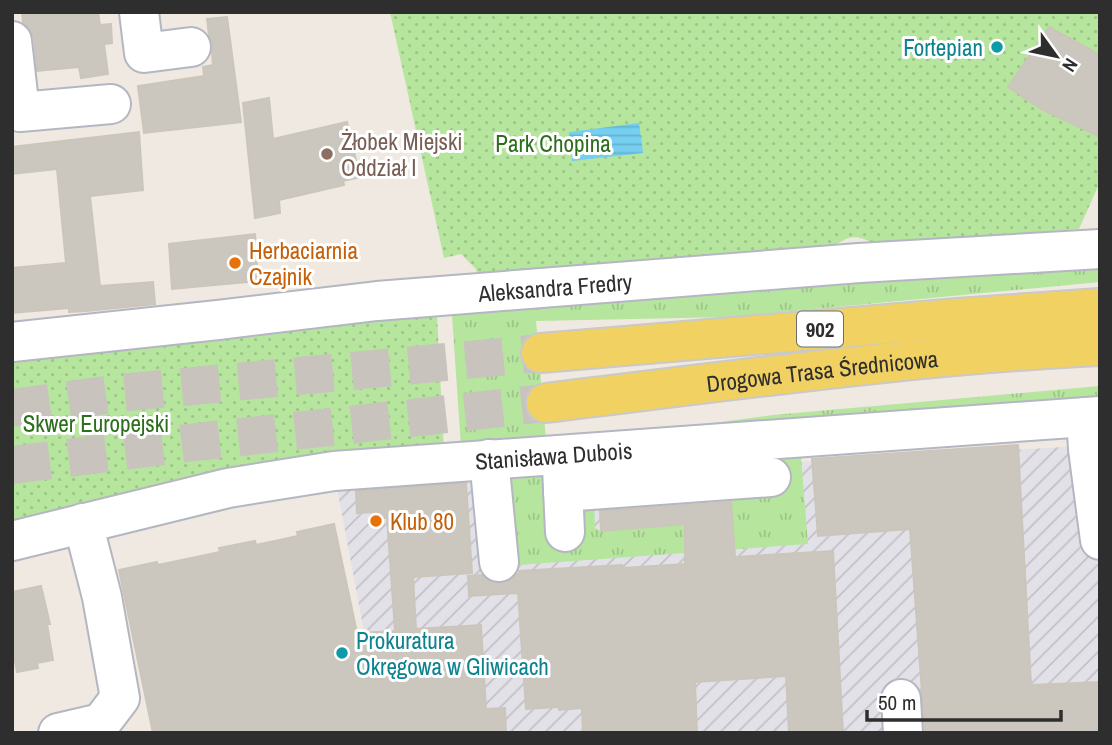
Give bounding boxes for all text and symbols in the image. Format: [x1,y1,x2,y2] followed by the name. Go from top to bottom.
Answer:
[1021,21,1091,91] north arrow
[903,32,983,63] place label: Fortepian
[989,39,1005,55] marker: Fortepian
[1056,53,1084,77] text: N
[341,126,463,183] place label: Żłobek Miejski Oddział I
[495,128,611,159] park label: Park Chopina
[319,146,335,162] marker: Żłobek Miejski Oddział I
[249,235,359,292] place label: Herbaciarnia Czajnik
[227,255,243,271] marker: Herbaciarnia Czajnik
[476,265,634,309] street label: Aleksandra Fredry
[797,312,843,346] road number: 902
[704,342,940,399] street label: Drogowa Trasa Średnicowa
[23,408,169,439] park label: Skwer Europejski
[474,434,633,476] street label: Stanisława Dubois
[390,506,454,537] place label: Klub 80
[368,513,384,529] marker: Klub 80
[356,625,549,682] place label: Prokuratura Okręgowa w Gliwicach
[334,645,350,661] marker: Prokuratura Okręgowa w Gliwicach
[867,678,1061,722] scale bar
[878,688,916,717] text: 50 m

